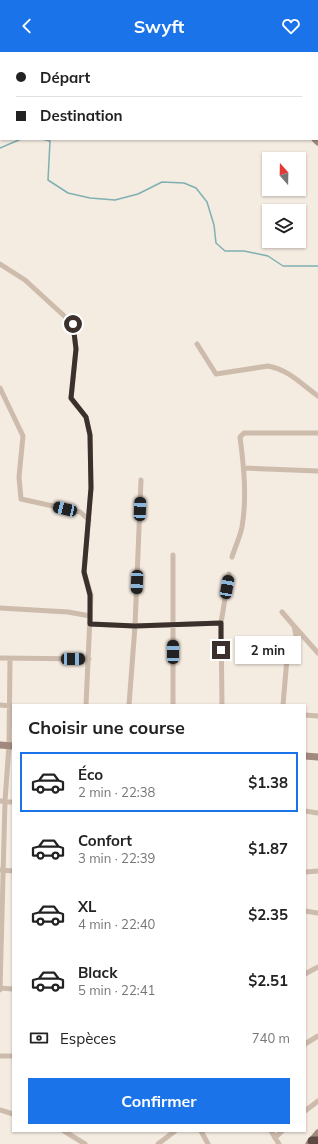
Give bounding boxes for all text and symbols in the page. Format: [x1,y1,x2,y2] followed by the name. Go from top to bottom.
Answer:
[16,15,38,37] icon: back
[134,15,184,38] text: Swyft
[280,15,302,37] icon: heart
[40,68,90,87] text: Départ
[40,106,123,125] text: Destination
[262,152,306,196] north arrow
[262,152,306,248] map controls
[262,204,306,248] button: layers
[64,315,82,333] route start
[134,497,146,521] car
[52,500,78,518] car
[131,570,143,594] car
[219,574,235,600] car
[235,636,301,664] callout: 2 min
[167,640,179,664] car
[212,641,230,659] route end
[251,642,285,658] text: 2 min
[61,653,85,665] car
[28,716,185,739] text: Choisir une course
[30,764,66,800] icon: car
[78,765,103,784] text: Éco
[248,773,288,792] text: $1.38
[78,784,155,800] text: 2 min · 22:38
[30,830,66,866] icon: car
[78,831,132,850] text: Confort
[248,839,288,858] text: $1.87
[78,850,155,866] text: 3 min · 22:39
[30,896,66,932] icon: car
[78,897,96,916] text: XL
[248,905,288,924] text: $2.35
[78,916,155,932] text: 4 min · 22:40
[30,962,66,998] icon: car
[78,963,117,982] text: Black
[248,971,288,990] text: $2.51
[78,982,155,998] text: 5 min · 22:41
[28,1027,50,1049] icon: cash
[60,1029,116,1048] text: Espèces
[252,1030,290,1046] text: 740 m
[28,1078,290,1124] button: Confirmer

